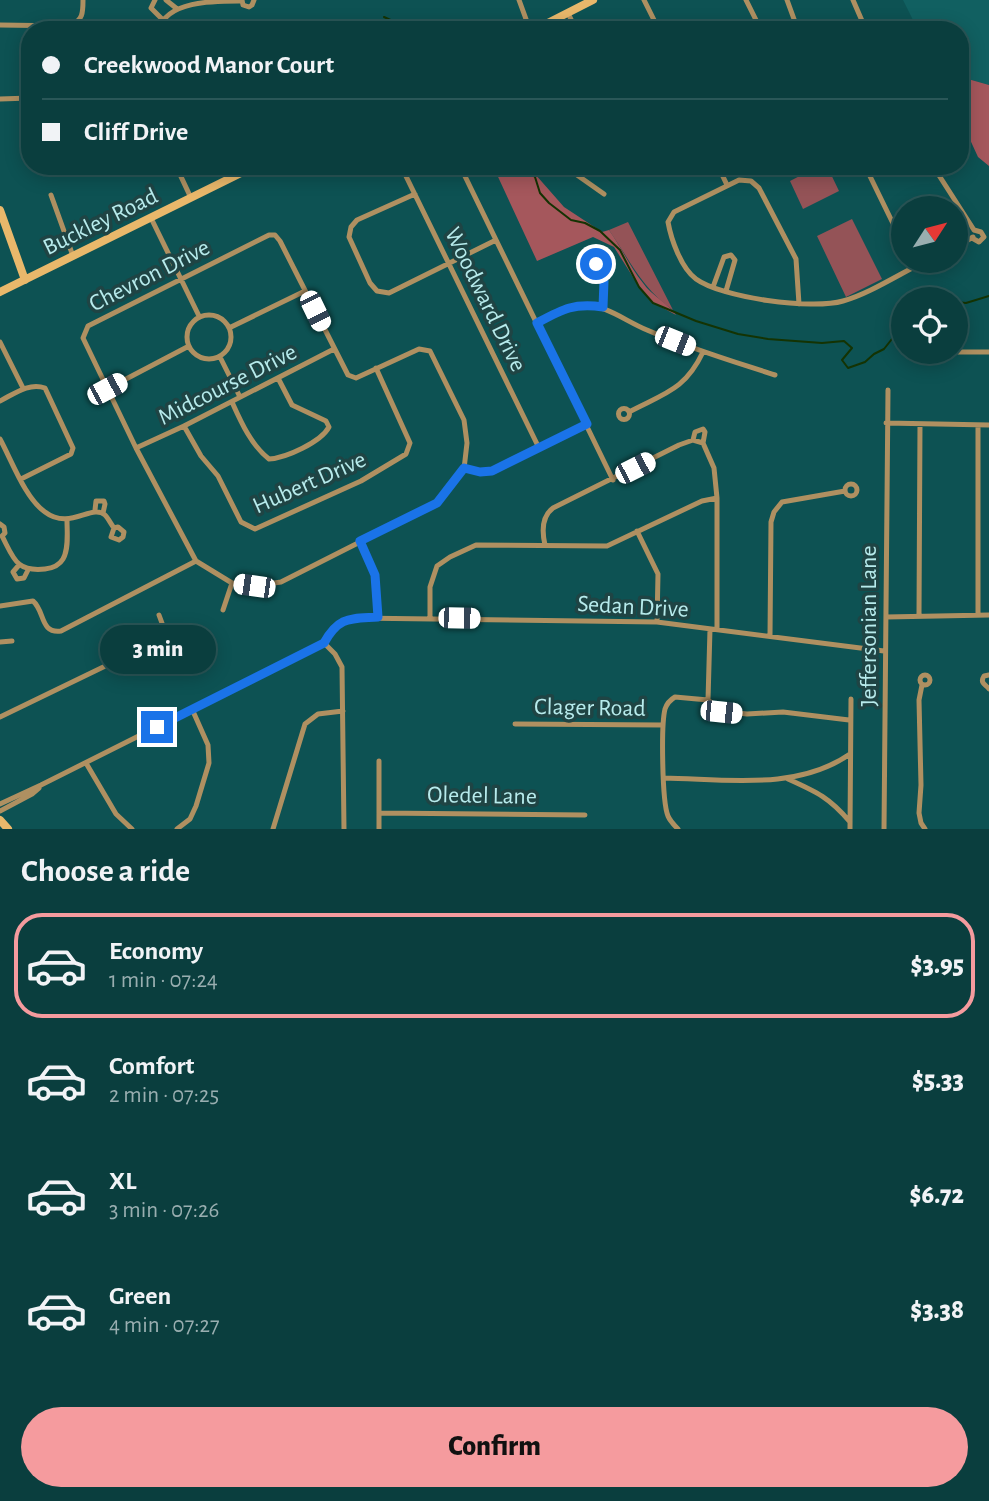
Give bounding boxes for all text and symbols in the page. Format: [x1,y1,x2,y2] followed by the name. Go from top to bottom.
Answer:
[84,52,334,78] text: Creekwood Manor Court
[84,119,188,145] text: Cliff Drive
[39,184,162,260] street label: Buckley Road
[891,196,968,273] north arrow
[891,196,968,364] map controls
[440,224,530,375] street label: Woodward Drive
[85,235,214,316] street label: Chevron Drive
[580,248,612,280] route start
[891,287,968,364] button: locate
[297,288,334,334] car
[652,323,699,359] car
[154,340,301,430] street label: Midcourse Drive
[84,370,131,408] car
[249,447,370,519] street label: Hubert Drive
[612,449,659,487] car
[857,545,881,707] street label: Jeffersonian Lane
[232,573,277,599] car
[577,592,689,622] street label: Sedan Drive
[438,607,481,629] car
[99,626,215,674] callout: 3 min
[133,638,183,661] text: 3 min
[534,695,646,721] street label: Clager Road
[700,699,743,725] car
[141,711,173,743] route end
[427,783,537,809] street label: Oledel Lane
[21,855,190,887] text: Choose a ride
[25,934,88,997] icon: car
[109,938,203,964] text: Economy
[911,952,964,978] text: $3.95
[109,969,218,992] text: 1 min · 07:24
[25,1049,88,1112] icon: car
[109,1053,194,1079] text: Comfort
[912,1067,964,1093] text: $5.33
[109,1084,219,1107] text: 2 min · 07:25
[25,1164,88,1227] icon: car
[109,1168,136,1194] text: XL
[910,1182,964,1208] text: $6.72
[109,1199,219,1222] text: 3 min · 07:26
[25,1279,88,1342] icon: car
[109,1283,171,1309] text: Green
[910,1297,964,1323] text: $3.38
[109,1314,220,1337] text: 4 min · 07:27
[21,1407,968,1487] button: Confirm

